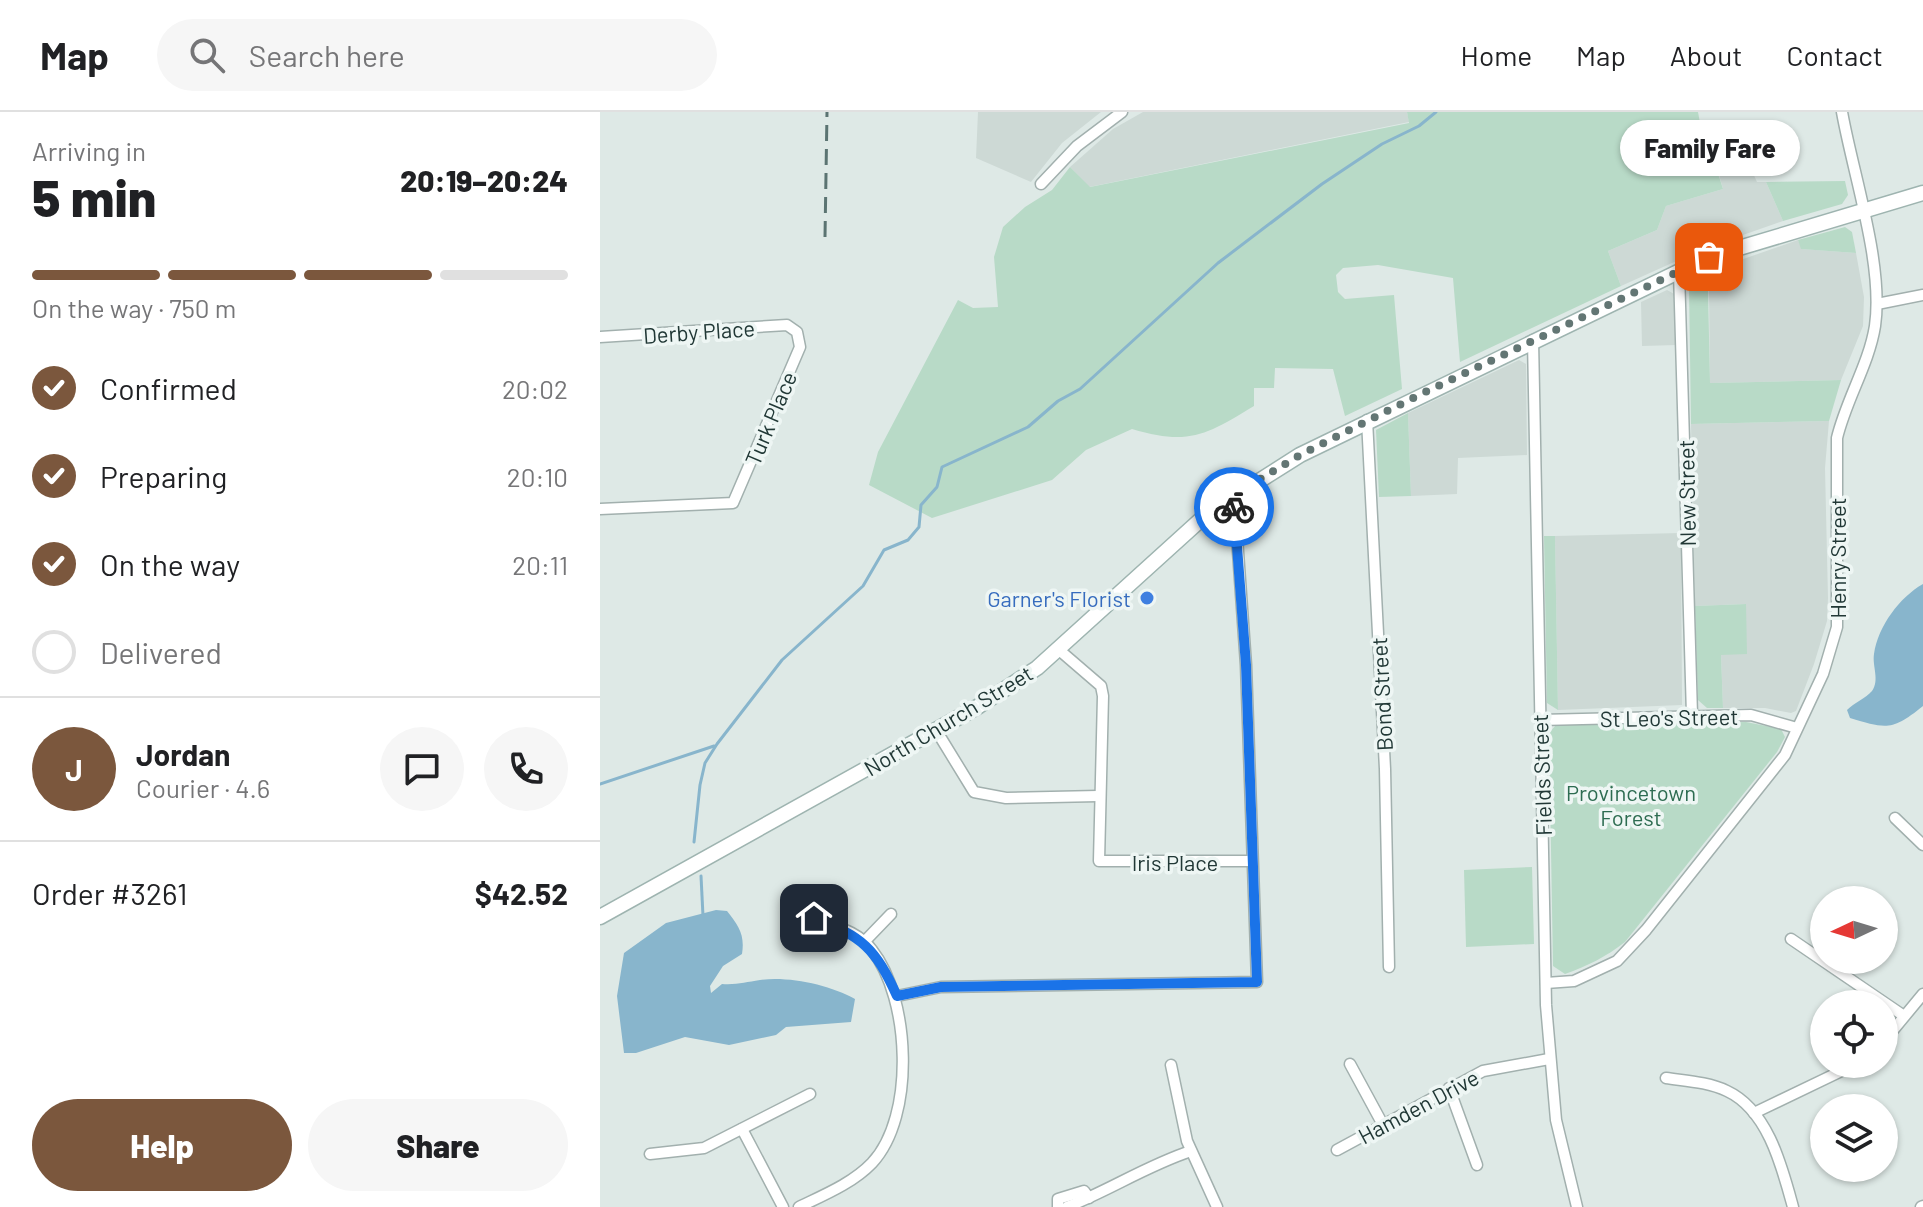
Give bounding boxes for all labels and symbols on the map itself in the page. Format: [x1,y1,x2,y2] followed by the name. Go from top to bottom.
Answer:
[1619,121,1799,177] callout: Family Fare
[1675,223,1743,291] pin
[642,314,756,348] street label: Derby Place
[739,367,801,469] street label: Turk Place
[1672,439,1700,547] street label: New Street
[1194,467,1274,547] courier
[1824,497,1850,619] street label: Henry Street
[987,585,1131,611] place label: Garner's Florist
[1138,589,1156,607] marker: Garner's Florist
[1365,636,1397,752] street label: Bond Street
[859,659,1037,781] street label: North Church Street
[1600,703,1738,731] street label: St Leo's Street
[1526,714,1556,836] street label: Fields Street
[1566,779,1696,830] park label: Provincetown Forest
[1132,849,1218,875] street label: Iris Place
[780,884,848,952] pin
[1810,886,1898,974] north arrow
[1353,1063,1483,1149] street label: Hamden Drive

